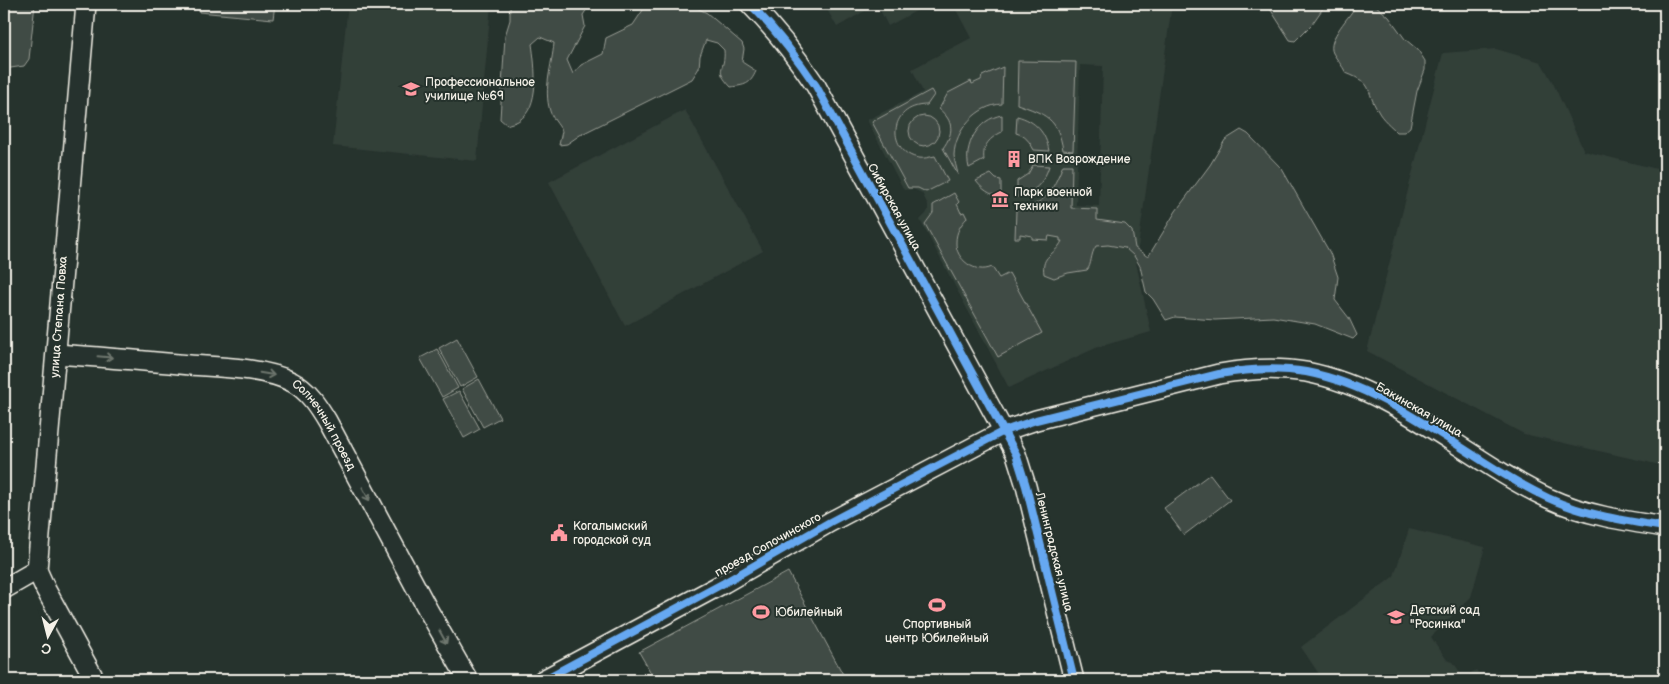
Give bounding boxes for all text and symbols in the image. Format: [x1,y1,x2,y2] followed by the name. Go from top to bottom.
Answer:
[425,75,535,104] place label: Профессиональное училище №69
[401,79,421,99] school or university icon: Профессиональное училище №69
[1004,149,1024,169] building icon: ВПК Возрождение
[1028,152,1131,167] place label: ВПК Возрождение
[864,161,924,253] street label: Сибирская улица
[1014,185,1093,214] place label: Парк военной техники
[990,189,1010,209] museum icon: Парк военной техники
[47,256,71,378] street label: улица Степана Повха
[97,353,113,362] one-way arrow
[258,370,274,379] one-way arrow
[289,376,360,473] street label: Солнечный проезд
[1373,379,1465,441] street label: Бакинская улица
[362,486,371,501] one-way arrow
[1032,490,1076,613] street label: Ленинградская улица
[712,510,824,580] street label: проезд Сопочинского
[573,519,652,548] place label: Когалымский городской суд
[549,523,569,543] public building icon: Когалымский городской суд
[927,595,947,615] sports icon: Спортивный центр Юбилейный
[751,602,771,622] sports icon: Юбилейный
[1410,603,1481,632] place label: Детский сад "Росинка"
[775,605,843,620] place label: Юбилейный
[1386,607,1406,627] school or university icon: Детский сад "Росинка"
[22,612,72,662] north arrow
[885,617,989,646] place label: Спортивный центр Юбилейный
[439,629,449,643] one-way arrow
[40,639,52,657] text: С

